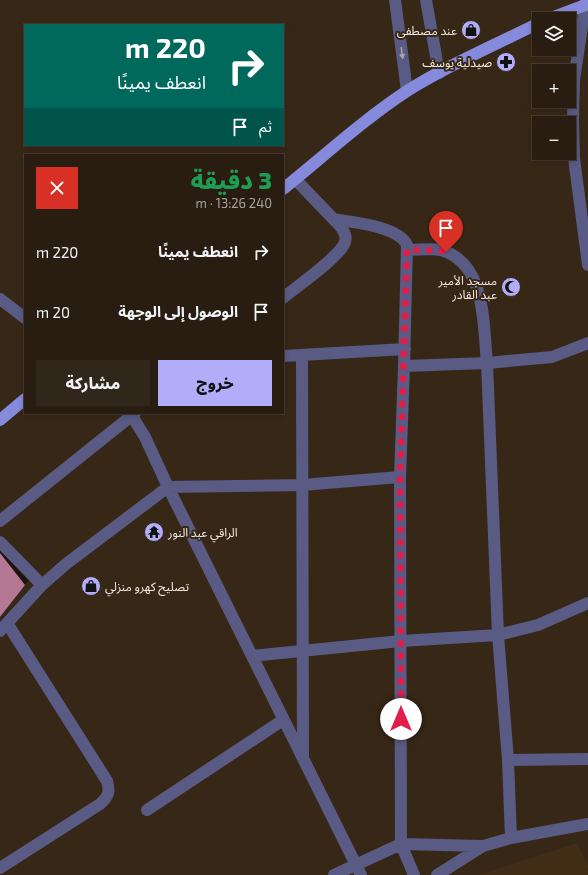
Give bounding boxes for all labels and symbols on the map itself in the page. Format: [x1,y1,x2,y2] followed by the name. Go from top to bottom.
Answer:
[460,19,482,41] shop icon: عند مصطفى
[397,23,457,38] place label: عند مصطفى
[399,46,405,59] one-way arrow
[495,51,517,73] pharmacy icon: صيدلية يوسف
[422,55,492,70] place label: صيدلية يوسف
[429,211,463,252] pin
[437,273,497,302] place label: مسجد الأمير عبد القادر
[500,276,522,298] mosque icon: مسجد الأمير عبد القادر
[143,521,165,543] temple icon: الراقي عبد النور
[167,525,238,543] place label: الراقي عبد النور
[80,575,102,597] shop icon: تصليح كهرو منزلي
[105,579,190,597] place label: تصليح كهرو منزلي
[380,698,422,740] position arrow

